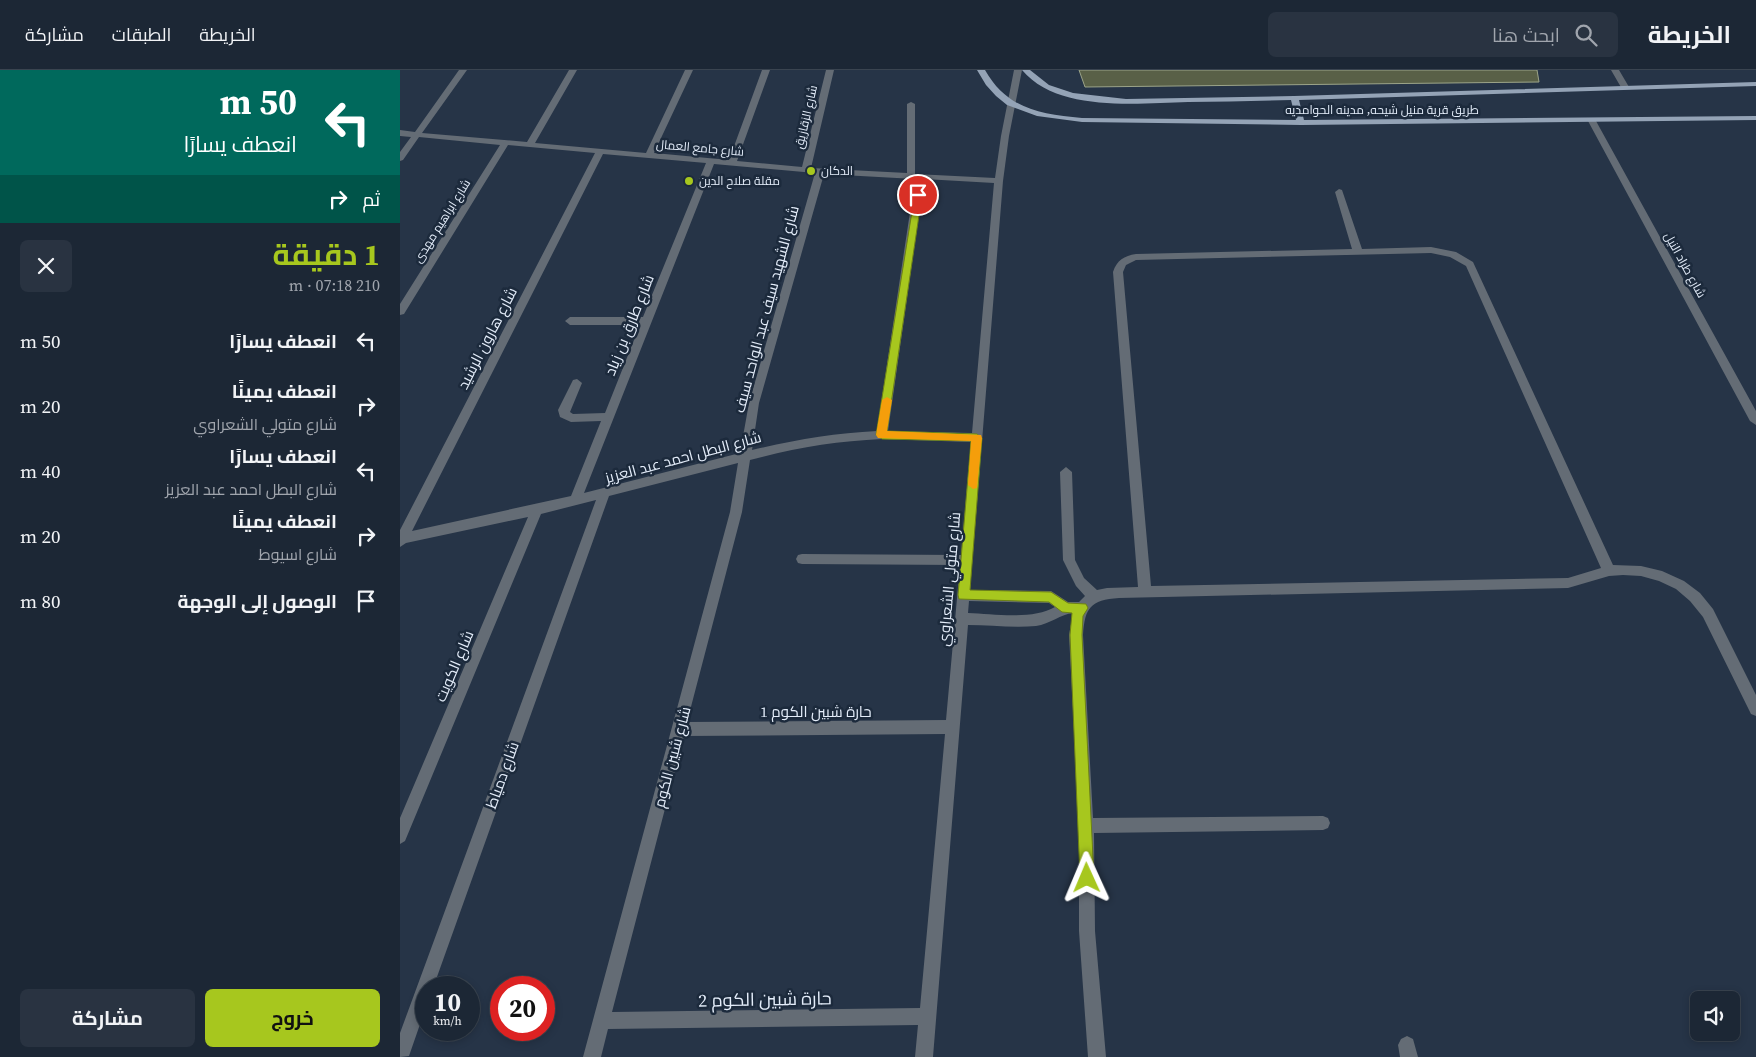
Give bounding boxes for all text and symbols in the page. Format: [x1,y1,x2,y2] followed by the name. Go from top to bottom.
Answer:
[1268,12,1618,57] search box
[1648,18,1731,51] text: الخريطة
[1572,21,1600,49] icon: search
[25,22,84,47] text: مشاركة
[112,22,171,47] text: الطبقات
[199,22,256,47] text: الخريطة
[1492,22,1560,48] text: ابحث هنا
[220,78,297,126] text: 50 m
[791,83,821,150] street label: شارع الزقازيق
[315,90,380,155] icon: left
[1285,102,1479,118] street label: طريق قرية منيل شيحه, مدينه الحوامديه
[183,129,297,159] text: انعطف يسارًا
[655,136,745,160] street label: شارع جامع العمال
[821,163,853,179] place label: الدكان
[805,165,817,177] marker: الدكان
[699,173,780,189] place label: مقلة صلاح الدين
[897,174,939,216] pin
[683,175,695,187] marker: مقلة صلاح الدين
[410,176,474,266] street label: شارع ابراهيم مهدى
[904,181,932,209] icon: arrive
[324,185,352,213] icon: right
[362,186,380,212] text: ثم
[728,203,805,415] street label: شارع الشهيد سيف عبد الواحد سيف
[1660,229,1710,301] street label: شارع طراد النيل
[273,234,380,275] text: 1 دقيقة
[20,240,72,292] button: close
[599,271,660,379] street label: شارع طارق بن زياد
[289,274,380,296] text: 210 m · 07:18
[452,283,523,393] street label: شارع هارون الرشيد
[352,327,380,355] icon: left
[20,328,61,354] text: 50 m
[229,328,337,354] text: انعطف يسارًا
[232,378,337,404] text: انعطف يمينًا
[352,392,380,420] icon: right
[20,393,61,419] text: 20 m
[193,413,337,435] text: شارع متولي الشعراوي
[602,426,764,489] street label: شارع البطل احمد عبد العزيز
[229,443,337,469] text: انعطف يسارًا
[352,457,380,485] icon: left
[20,458,61,484] text: 40 m
[165,478,337,500] text: شارع البطل احمد عبد العزيز
[232,508,337,534] text: انعطف يمينًا
[933,511,967,647] street label: شارع متولي الشعراوي
[352,522,380,550] icon: right
[20,523,61,549] text: 20 m
[259,543,337,565] text: شارع اسيوط
[352,587,380,615] icon: arrive
[20,588,61,614] text: 80 m
[177,588,337,614] text: الوصول إلى الوجهة
[430,627,479,705] street label: شارع الكويت
[760,701,872,722] street label: حارة شبين الكوم 1
[648,704,697,810] street label: شارع شبين الكوم
[480,739,525,812] street label: شارع دمياط
[1060,851,1112,903] position arrow
[490,976,555,1041] speed limit sign: 20
[434,985,461,1019] text: 10
[698,985,832,1013] street label: حارة شبين الكوم 2
[20,989,195,1047] button: مشاركة
[205,989,380,1047] button: خروج
[1690,991,1740,1041] map controls
[1690,991,1740,1041] button: sound
[433,1013,462,1029] text: km/h

